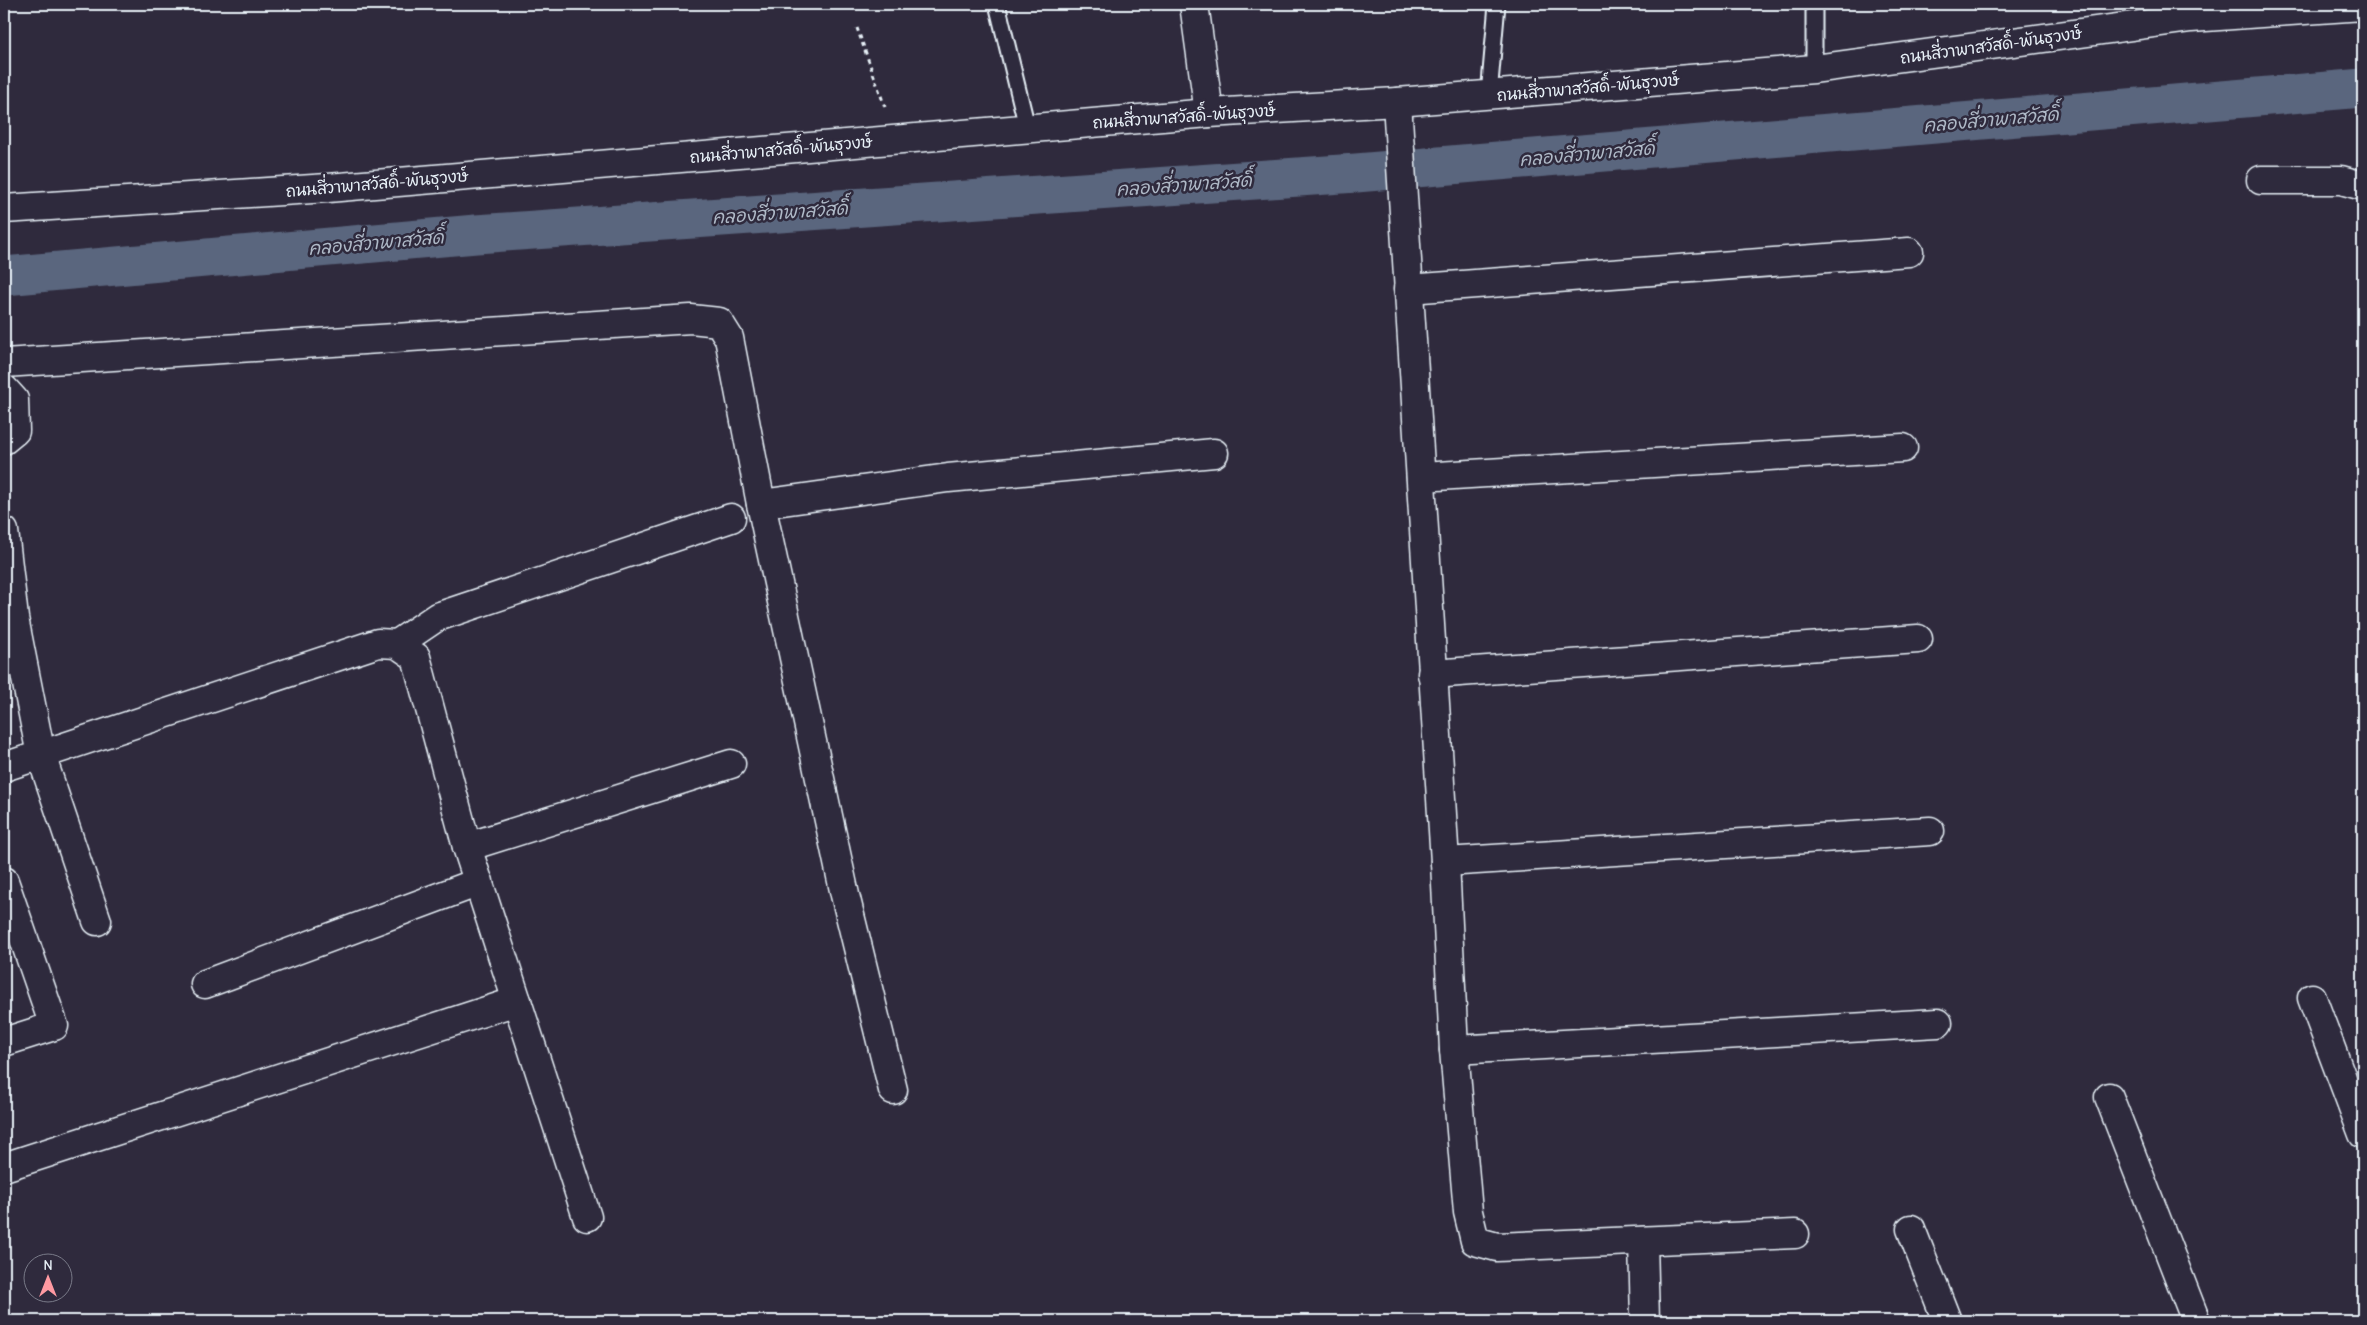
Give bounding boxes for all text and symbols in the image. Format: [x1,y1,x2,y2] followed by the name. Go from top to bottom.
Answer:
[1898,17,2085,71] street label: ถนนสี่วาพาสวัสดิ์-พันธุวงษ์
[1495,64,1682,108] street label: ถนนสี่วาพาสวัสดิ์-พันธุวงษ์
[1091,94,1277,135] street label: ถนนสี่วาพาสวัสดิ์-พันธุวงษ์
[1922,97,2065,137] water label: คลองสี่วาพาสวัสดิ์
[688,126,875,170] street label: ถนนสี่วาพาสวัสดิ์-พันธุวงษ์
[1518,131,1661,171] water label: คลองสี่วาพาสวัสดิ์
[284,160,471,204] street label: ถนนสี่วาพาสวัสดิ์-พันธุวงษ์
[1115,163,1258,201] water label: คลองสี่วาพาสวัสดิ์
[711,191,854,229] water label: คลองสี่วาพาสวัสดิ์
[307,220,450,260] water label: คลองสี่วาพาสวัสดิ์
[22,1252,72,1302] north arrow
[43,1257,53,1274] text: N

